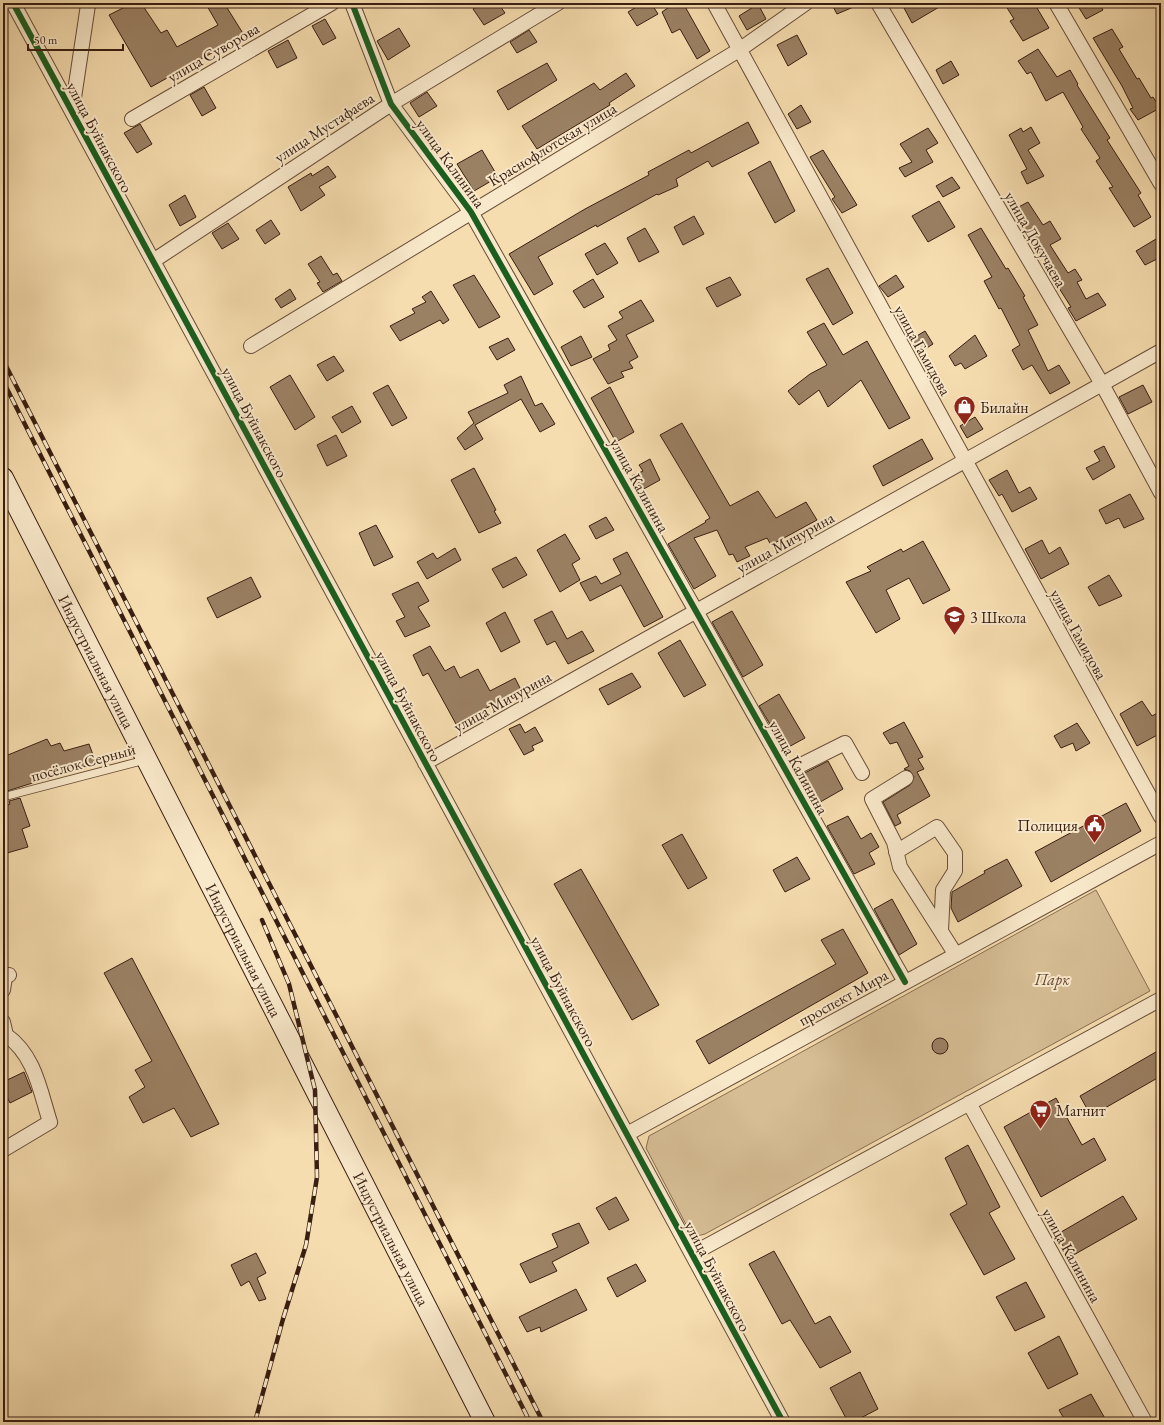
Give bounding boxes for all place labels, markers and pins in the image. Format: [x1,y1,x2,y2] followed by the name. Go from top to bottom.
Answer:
[952,394,978,427] shop icon: Билайн
[980,397,1029,418] place label: Билайн
[941,604,967,637] school or university icon: 3 Школа
[970,607,1027,628] place label: 3 Школа
[1081,812,1107,845] public building icon: Полиция
[1017,815,1078,836] place label: Полиция
[1028,1097,1054,1130] supermarket icon: Магнит
[1056,1100,1106,1121] place label: Магнит

